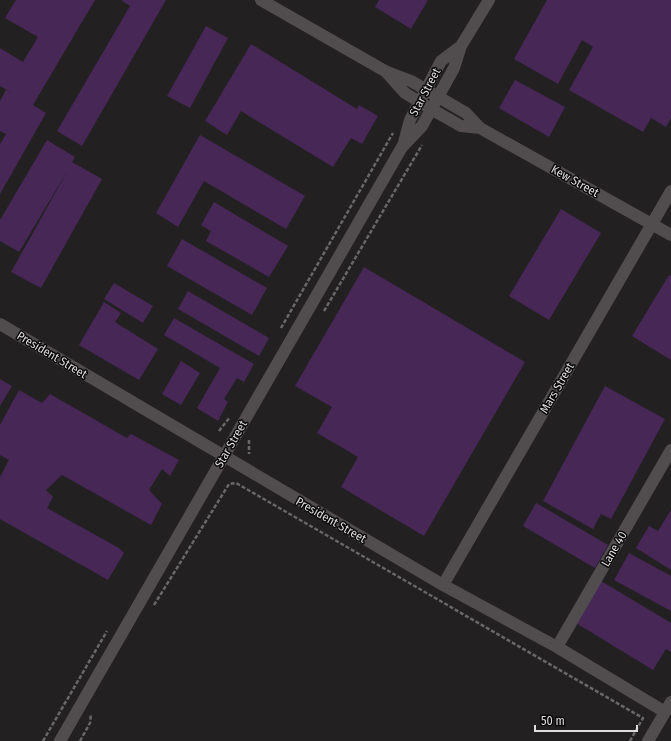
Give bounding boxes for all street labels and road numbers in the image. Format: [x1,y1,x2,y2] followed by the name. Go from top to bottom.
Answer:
[407,66,443,118] street label: Star Street
[549,162,601,200] street label: Kew Street
[15,329,89,381] street label: President Street
[537,360,577,416] street label: Mars Street
[212,418,250,470] street label: Star Street
[293,494,369,546] street label: President Street
[598,529,630,569] street label: Lane 40

